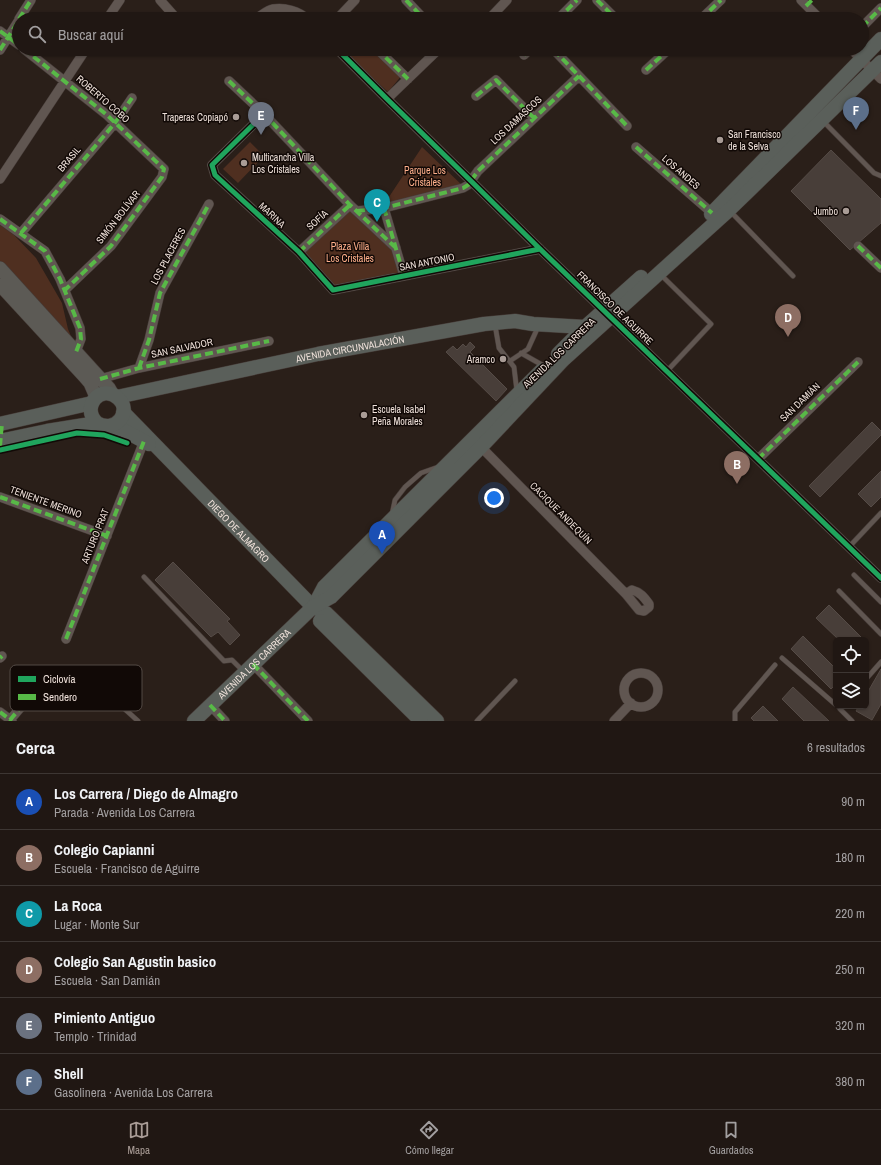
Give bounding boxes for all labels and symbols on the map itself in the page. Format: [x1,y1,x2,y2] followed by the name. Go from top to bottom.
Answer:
[74,72,132,126] street label: ROBERTO COBO
[488,93,545,147] street label: LOS DAMASCOS
[843,97,869,130] pin: F
[248,102,274,135] pin: E
[162,111,228,124] place label: Traperas Copiapó
[231,112,241,122] marker: Traperas Copiapó
[728,128,781,153] place label: San Francisco de la Selva
[715,135,725,145] marker: San Francisco de la Selva
[55,143,84,174] street label: BRASIL
[252,151,315,176] place label: Multicancha Villa Los Cristales
[659,152,703,193] street label: LOS ANDES
[239,158,249,168] marker: Multicancha Villa Los Cristales
[404,164,446,189] park label: Parque Los Cristales
[93,188,143,246] street label: SIMÓN BOLÍVAR
[364,189,390,222] pin: C
[256,199,288,231] street label: MARINA
[813,205,838,218] place label: Jumbo
[841,206,851,216] marker: Jumbo
[304,207,331,233] street label: SOFÍA
[148,225,189,287] street label: LOS PLACERES
[326,240,374,265] park label: Plaza Villa Los Cristales
[398,250,456,274] street label: SAN ANTONIO
[574,268,656,348] street label: FRANCISCO DE AGUIRRE
[775,304,801,337] pin: D
[519,315,598,392] street label: AVENIDA LOS CARRERA
[294,332,405,365] street label: AVENIDA CIRCUNVALACIÓN
[150,335,214,361] street label: SAN SALVADOR
[466,353,495,366] place label: Aramco
[498,354,508,364] marker: Aramco
[777,380,823,424] street label: SAN DAMIÁN
[372,403,426,428] place label: Escuela Isabel Peña Morales
[359,410,369,420] marker: Escuela Isabel Peña Morales
[724,451,750,484] pin: B
[527,479,595,547] street label: CACIQUE ANDEQUÍN
[8,483,84,521] street label: TENIENTE MERINO
[484,488,504,508] your location
[205,497,272,565] street label: DIEGO DE ALMAGRO
[78,507,112,566] street label: ARTURO PRAT
[369,521,395,554] pin: A
[214,625,294,702] street label: AVENIDA LOS CARRERA
[10,665,142,711] legend
[43,672,76,686] text: Ciclovía
[43,690,77,704] text: Sendero

